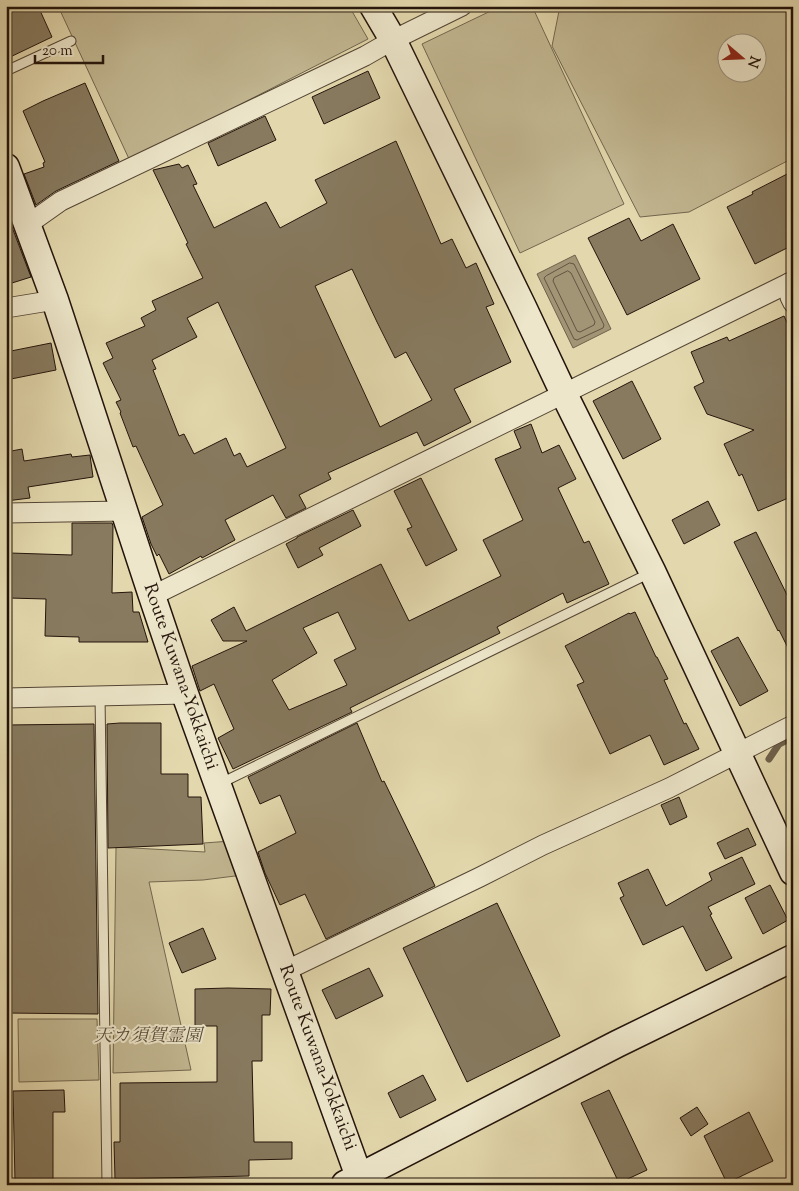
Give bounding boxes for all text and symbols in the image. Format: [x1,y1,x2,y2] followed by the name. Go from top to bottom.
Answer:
[35,32,102,64] scale bar
[716,32,766,82] north arrow
[42,41,73,62] text: 20 m
[741,53,764,70] text: N
[136,580,224,774] street label: Route Kuwana-Yokkaichi
[271,962,363,1154] street label: Route Kuwana-Yokkaichi
[94,1024,205,1050] park label: 天カ須賀霊園

